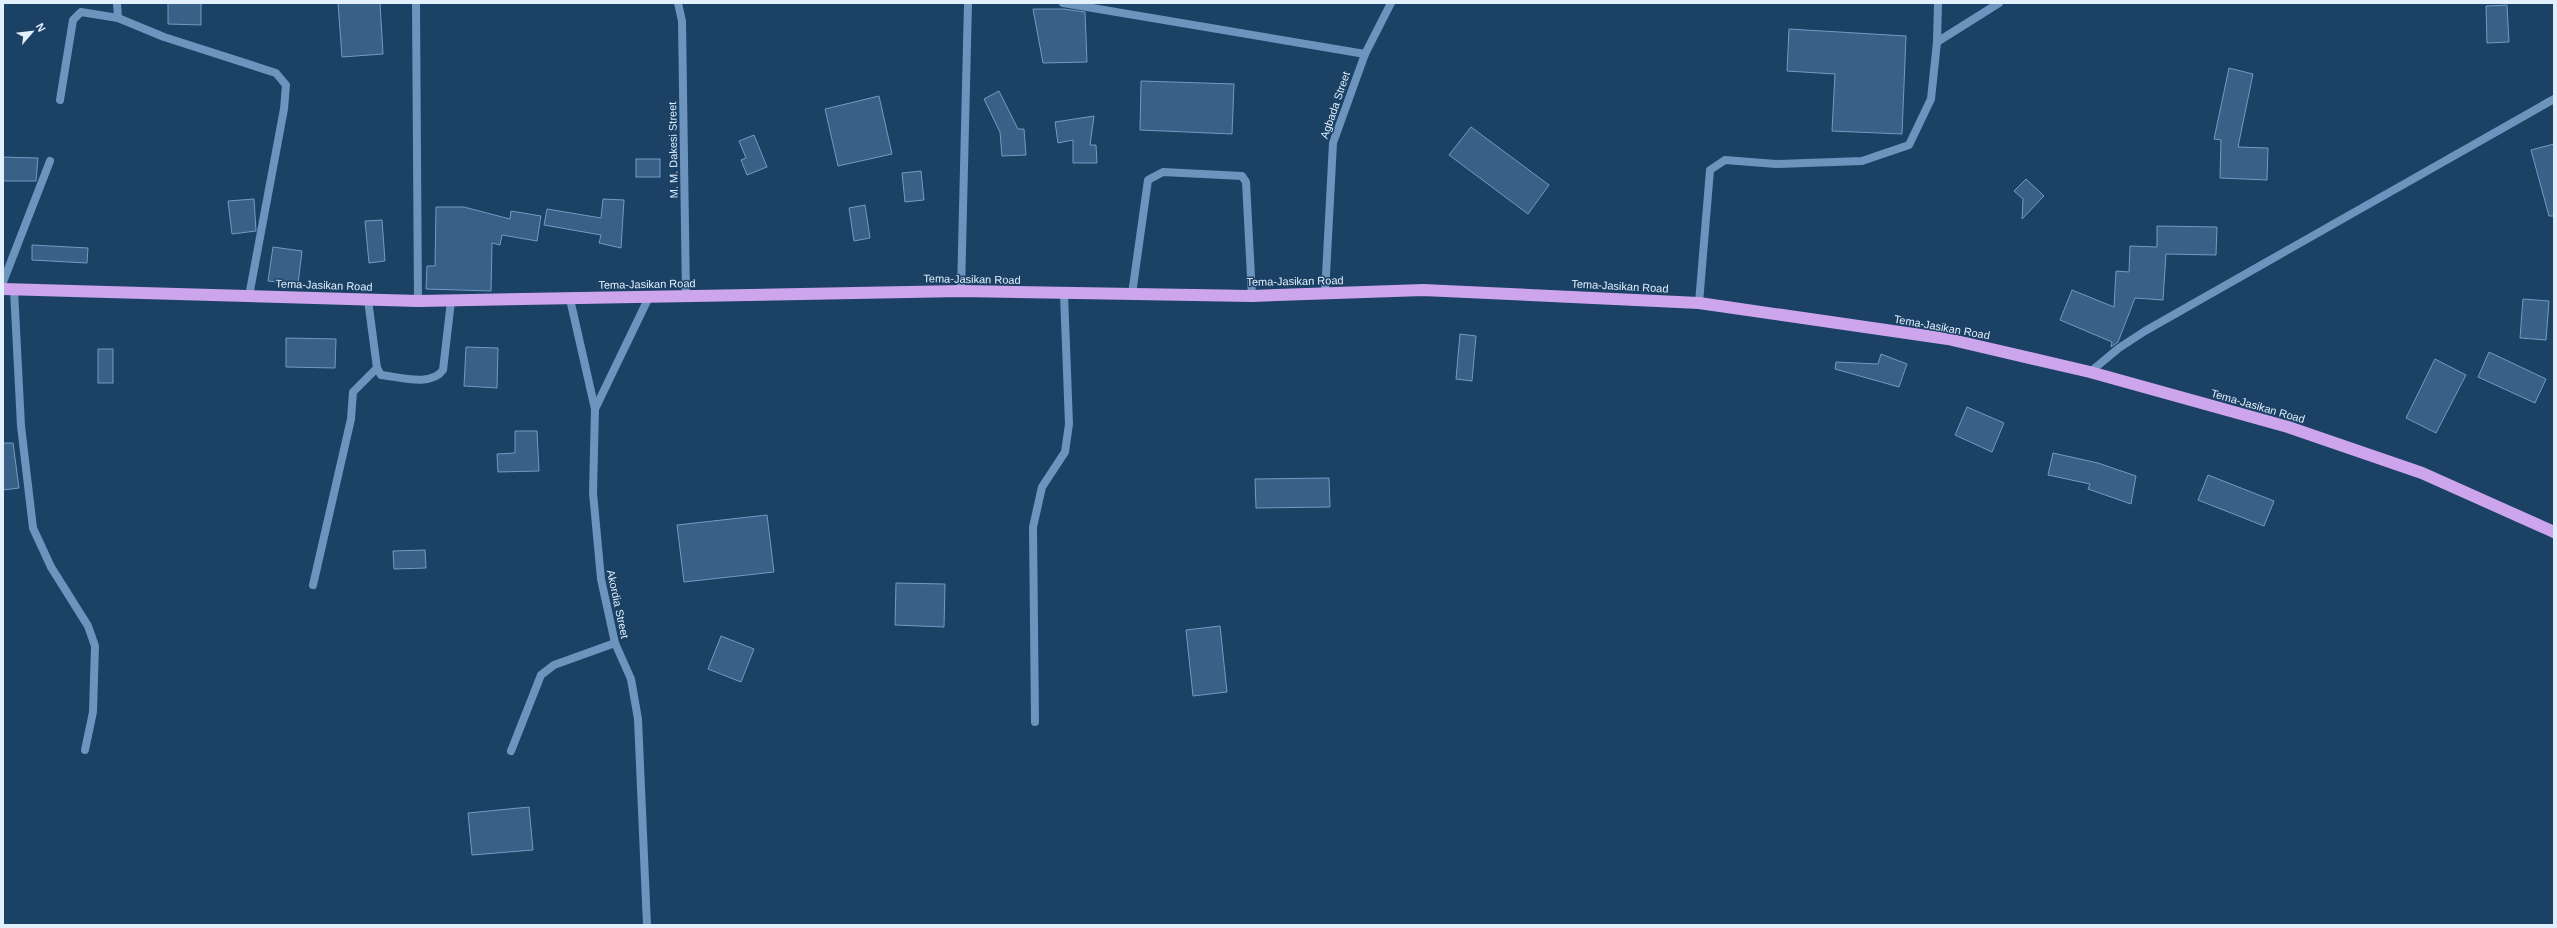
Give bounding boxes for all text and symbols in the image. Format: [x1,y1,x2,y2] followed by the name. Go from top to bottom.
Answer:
[12,12,52,52] north arrow
[34,21,48,34] text: N
[1318,70,1352,140] street label: Agbada Street
[666,102,680,198] street label: M. M. Dakesi Street
[923,272,1021,286] street label: Tema-Jasikan Road
[1246,274,1344,288] street label: Tema-Jasikan Road
[275,277,373,293] street label: Tema-Jasikan Road
[598,277,696,291] street label: Tema-Jasikan Road
[1571,277,1669,295] street label: Tema-Jasikan Road
[1893,313,1991,341] street label: Tema-Jasikan Road
[2210,387,2306,425] street label: Tema-Jasikan Road
[605,569,631,639] street label: Akordia Street

